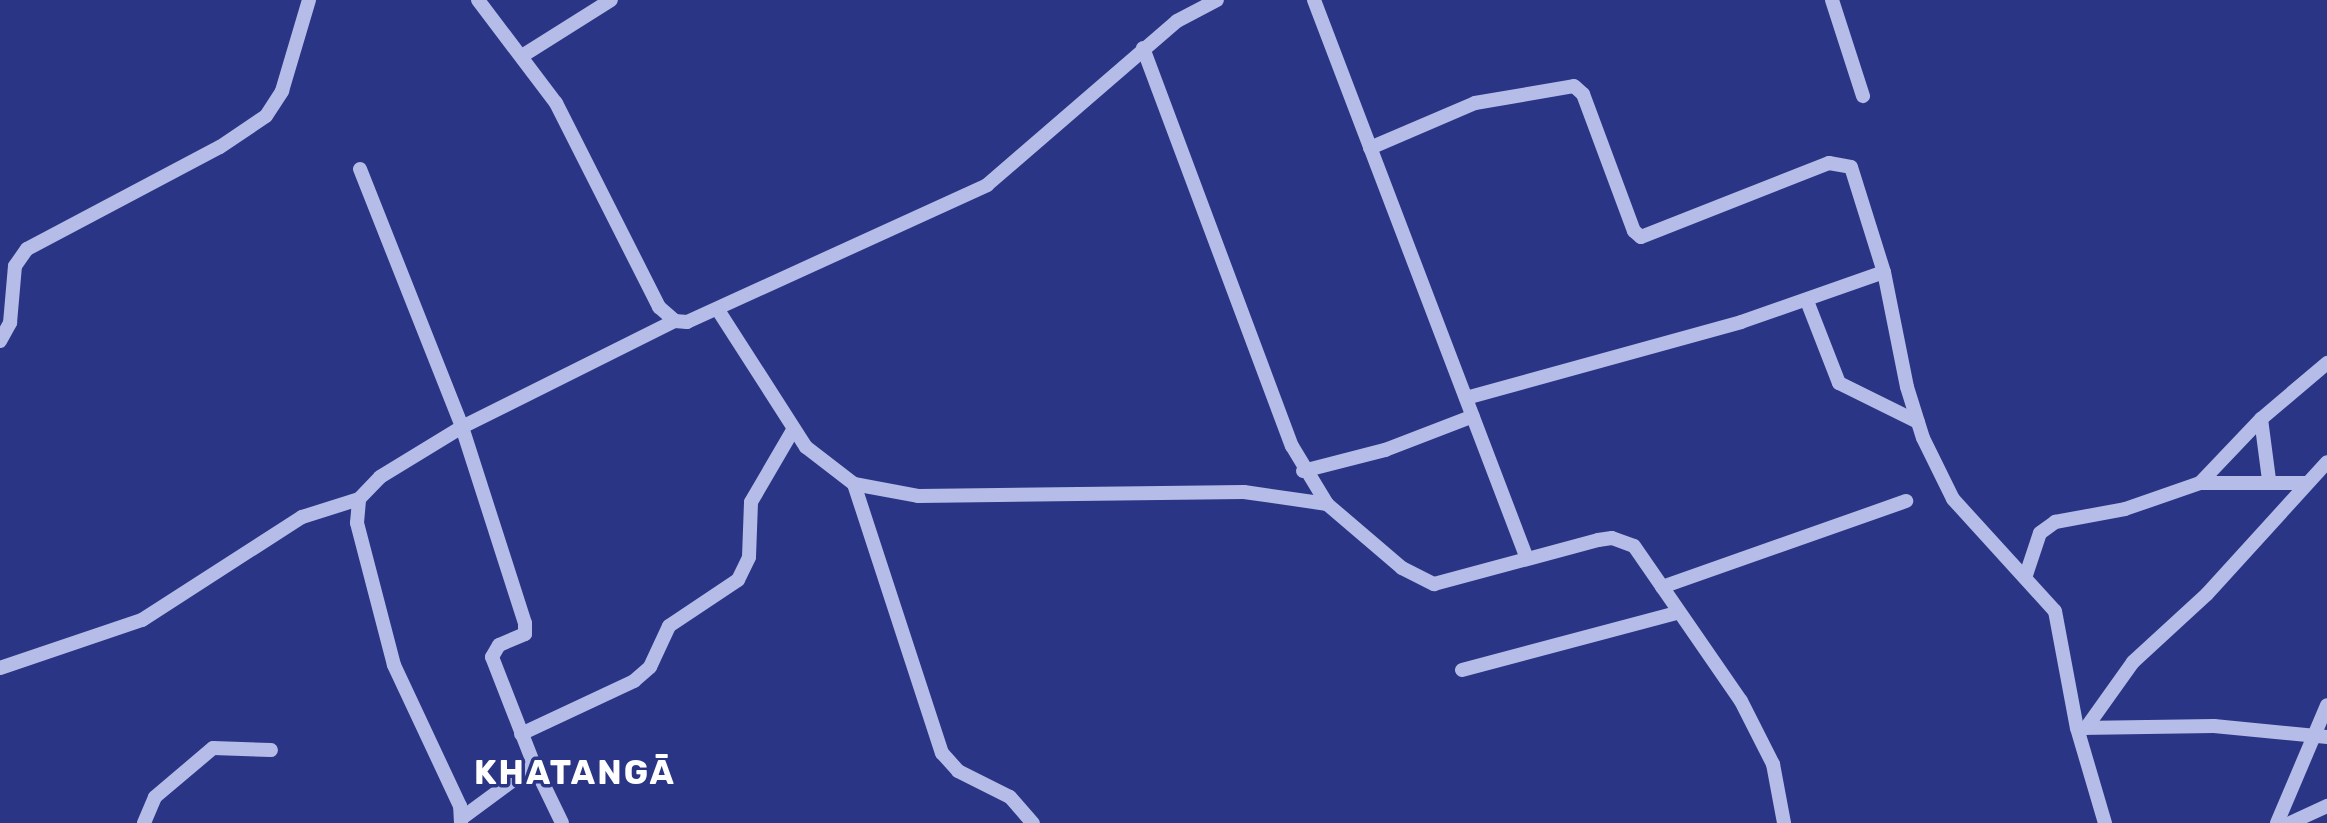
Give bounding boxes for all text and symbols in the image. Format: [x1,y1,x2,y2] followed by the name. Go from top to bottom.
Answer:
[474,753,676,793] district label: KHATANGĀ

